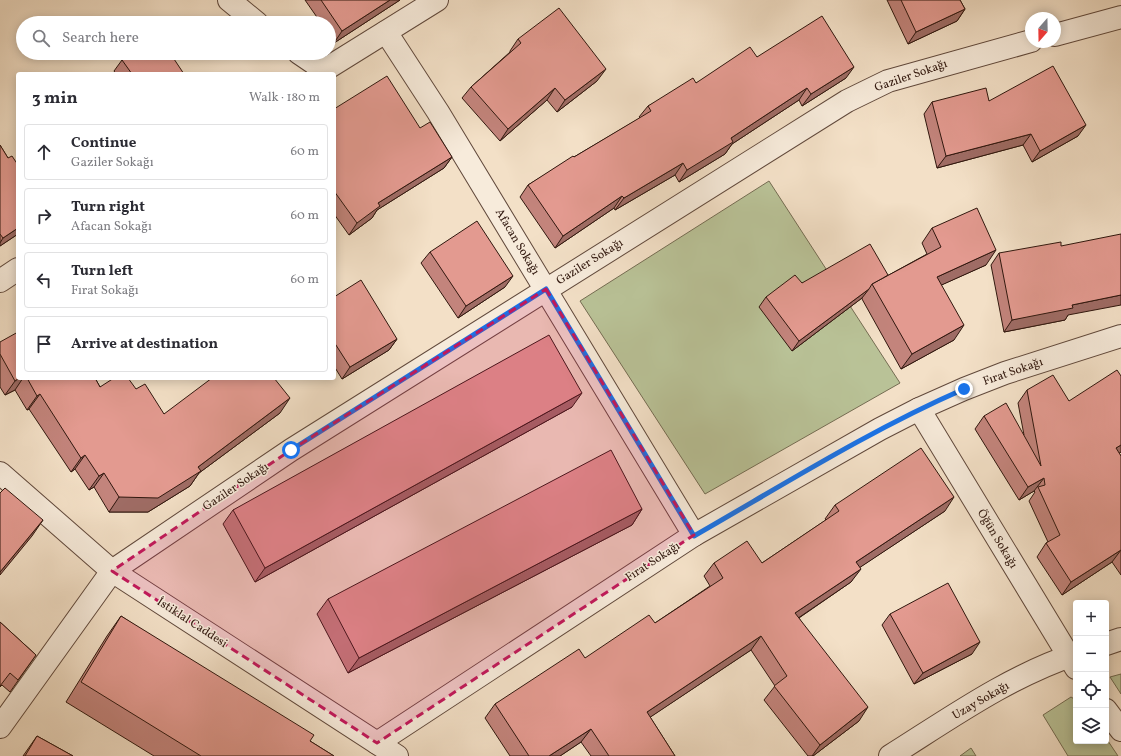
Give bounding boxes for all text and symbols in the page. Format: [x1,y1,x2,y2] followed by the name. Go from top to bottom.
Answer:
[1025,12,1061,48] north arrow
[16,16,336,60] search box
[30,27,52,49] icon: search
[62,28,139,49] text: Search here
[872,56,950,96] street label: Gaziler Sokağı
[32,87,78,110] text: 3 min
[249,89,320,107] text: Walk · 180 m
[71,133,136,154] text: Continue
[33,141,55,163] icon: ahead
[291,143,319,161] text: 60 m
[71,154,154,172] text: Gaziler Sokağı
[71,197,145,218] text: Turn right
[33,205,55,227] icon: right
[491,206,543,278] street label: Afacan Sokağı
[291,207,319,225] text: 60 m
[71,218,152,236] text: Afacan Sokağı
[553,235,627,289] street label: Gaziler Sokağı
[71,261,133,282] text: Turn left
[33,269,55,291] icon: left
[291,271,319,289] text: 60 m
[71,282,139,300] text: Fırat Sokağı
[33,333,55,355] icon: arrive
[71,334,218,355] text: Arrive at destination
[981,354,1046,390] street label: Fırat Sokağı
[955,380,973,398] route end
[282,441,300,459] route start
[200,459,272,515] street label: Gaziler Sokağı
[973,506,1022,572] street label: Öğün Sokağı
[622,538,684,586] street label: Fırat Sokağı
[154,594,231,652] street label: İstiklal Caddesi
[1073,600,1109,744] map controls
[1073,600,1109,636] button: +
[1073,636,1109,672] button: −
[1073,672,1109,708] button: locate
[950,678,1013,724] street label: Uzay Sokağı
[1073,708,1109,744] button: layers

